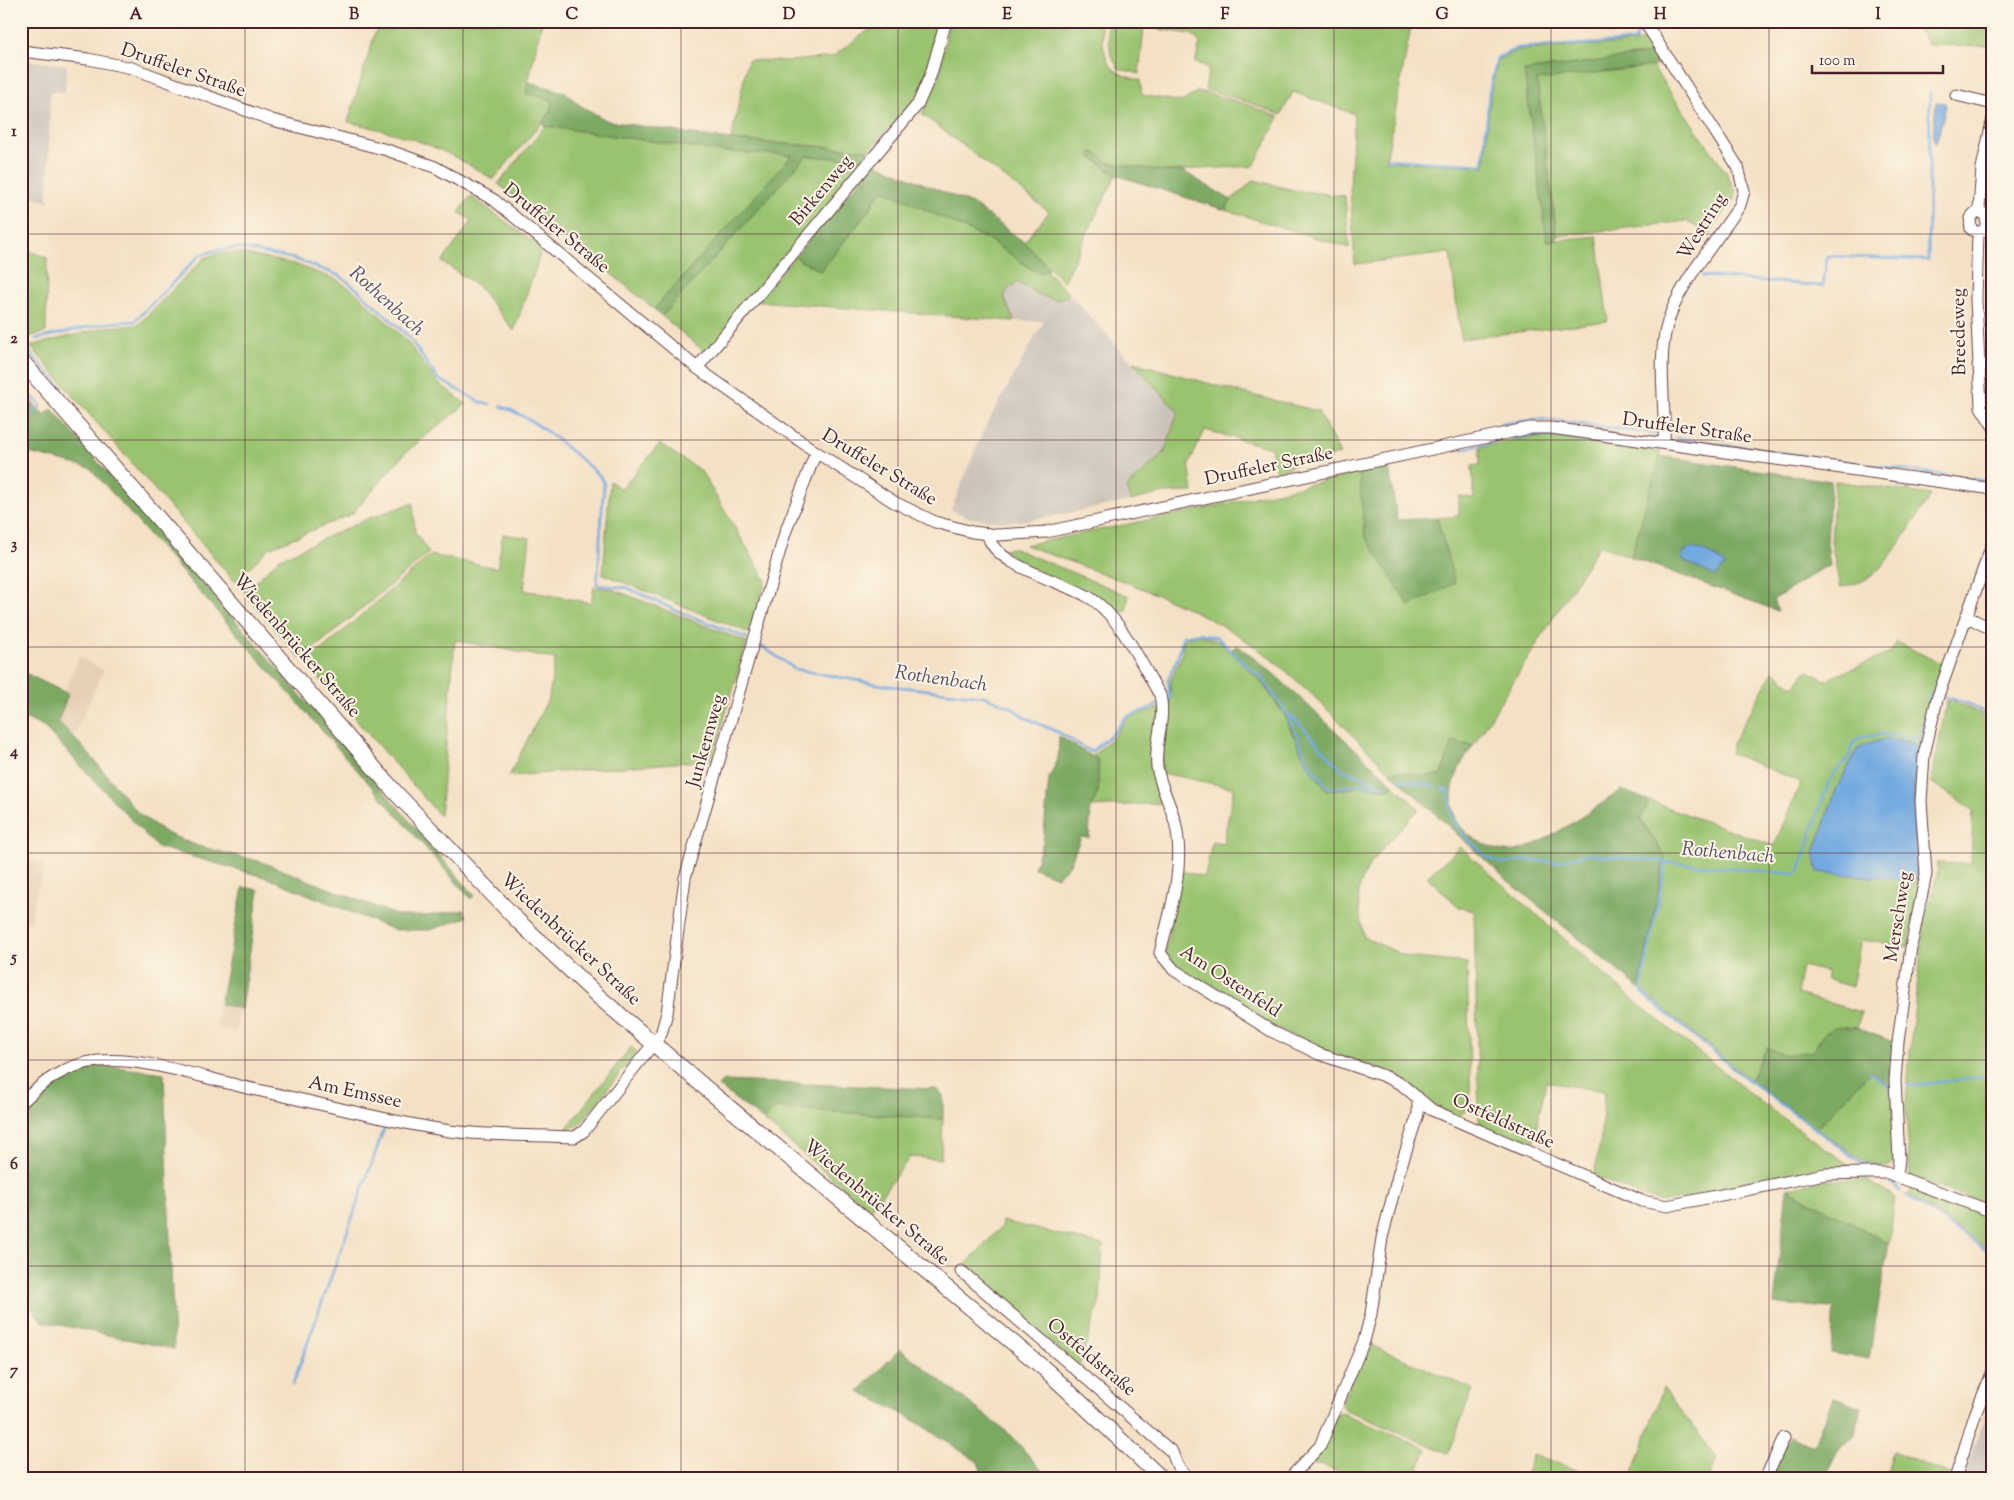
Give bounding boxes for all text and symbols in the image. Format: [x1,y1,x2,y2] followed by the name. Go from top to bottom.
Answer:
[130,4,143,27] text: A
[349,4,359,27] text: B
[566,4,579,27] text: C
[783,4,796,27] text: D
[1002,4,1012,27] text: E
[1221,4,1230,27] text: F
[1435,4,1449,27] text: G
[1654,4,1667,27] text: H
[1875,4,1881,27] text: I
[117,37,249,105] street label: Druffeler Straße
[1812,42,1943,74] scale bar
[1819,51,1856,72] text: 100 m
[11,121,17,144] text: 1
[784,150,860,232] street label: Birkenweg
[497,177,615,281] street label: Druffeler Straße
[1672,188,1734,266] street label: Westring
[342,260,431,344] water label: Rothenbach
[1946,288,1974,376] street label: Breedeweg
[10,328,18,351] text: 2
[1620,407,1754,451] street label: Druffeler Straße
[816,423,942,513] street label: Druffeler Straße
[1202,440,1336,494] street label: Druffeler Straße
[11,534,18,557] text: 3
[225,568,367,724] street label: Wiedenbrücker Straße
[893,659,989,701] water label: Rothenbach
[680,691,733,792] street label: Junkernweg
[9,741,18,764] text: 4
[1680,835,1776,873] water label: Rothenbach
[493,867,647,1013] street label: Wiedenbrücker Straße
[1878,870,1920,964] street label: Merschweg
[1174,939,1286,1025] street label: Am Ostenfeld
[9,947,17,970] text: 5
[306,1070,404,1116] street label: Am Emssee
[1447,1087,1559,1157] street label: Ostfeldstraße
[797,1133,955,1273] street label: Wiedenbrücker Straße
[10,1154,18,1177] text: 6
[1040,1312,1142,1404] street label: Ostfeldstraße
[10,1360,19,1383] text: 7

